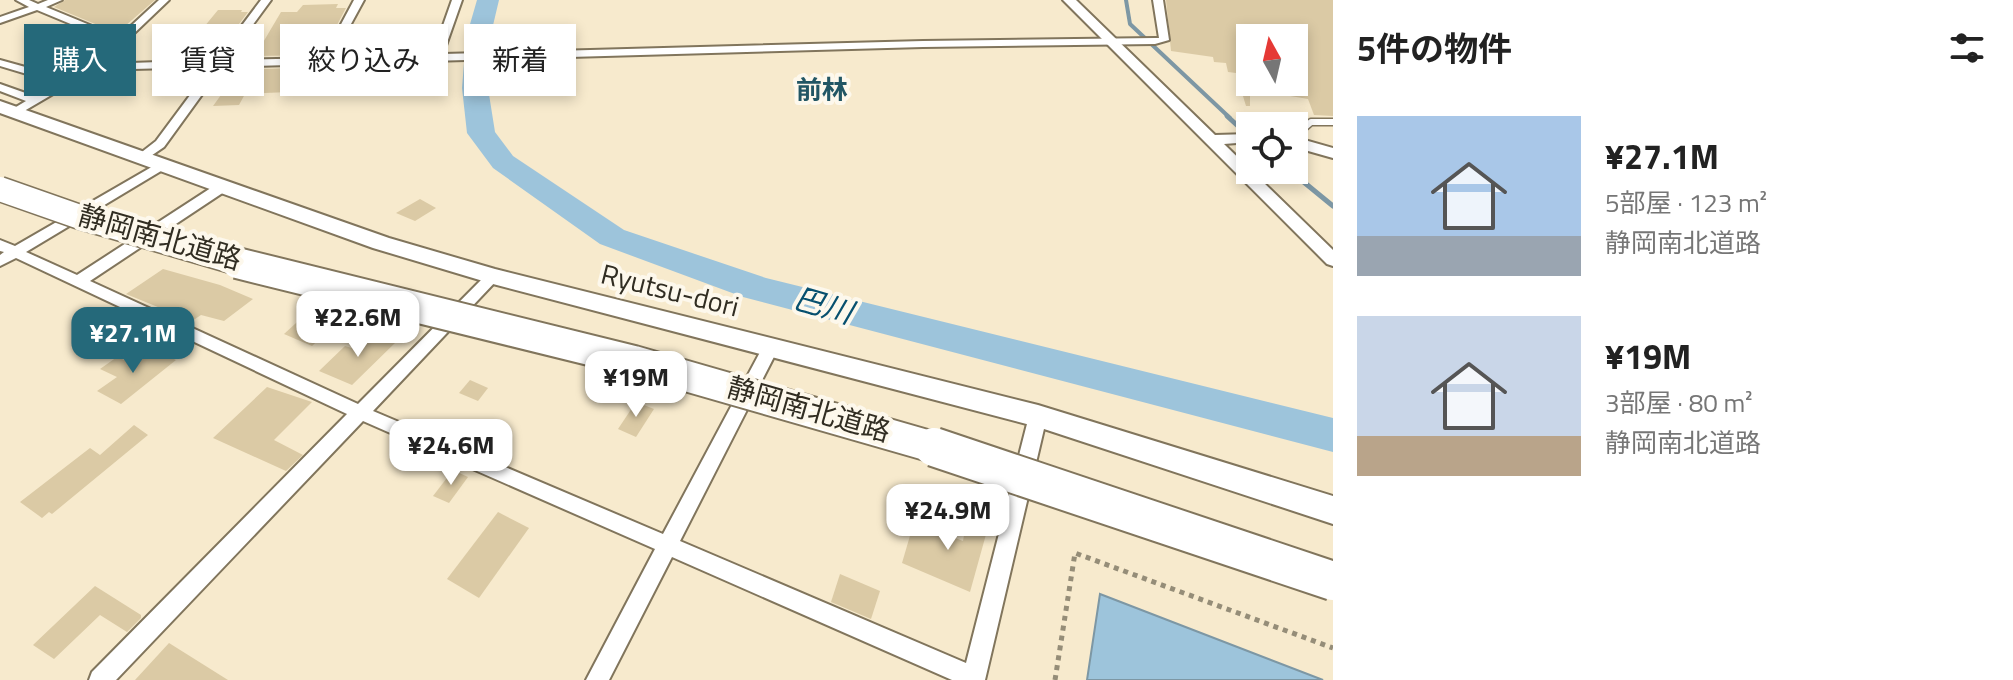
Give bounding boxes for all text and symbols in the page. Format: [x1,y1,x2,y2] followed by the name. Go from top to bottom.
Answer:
[1357,22,1512,74] text: 5件の物件
[24,24,136,96] chip: 購入
[152,24,264,96] chip: 賃貸
[280,24,448,96] chip: 絞り込み
[464,24,576,96] chip: 新着
[1236,24,1308,96] north arrow
[1236,24,1308,184] map controls
[1945,26,1989,70] icon: filters
[796,70,848,109] district label: 前林
[1236,112,1308,184] button: locate
[1605,130,1719,182] text: ¥27.1M
[1421,148,1517,244] icon: home
[1605,183,1767,222] text: 5部屋 · 123 m²
[73,193,247,280] street label: 静岡南北道路
[1605,223,1761,262] text: 静岡南北道路
[596,252,744,327] street label: Ryutsu-dori
[788,275,861,336] water label: 巴川
[293,291,423,359] pin: ¥22.6M
[314,297,402,336] text: ¥22.6M
[68,307,198,375] pin: ¥27.1M
[89,313,177,352] text: ¥27.1M
[1605,330,1691,382] text: ¥19M
[1421,348,1517,444] icon: home
[589,351,683,419] pin: ¥19M
[603,357,669,396] text: ¥19M
[722,365,896,452] street label: 静岡南北道路
[1605,383,1753,422] text: 3部屋 · 80 m²
[386,419,516,487] pin: ¥24.6M
[1605,423,1761,462] text: 静岡南北道路
[407,425,495,464] text: ¥24.6M
[883,484,1013,552] pin: ¥24.9M
[904,490,992,529] text: ¥24.9M

